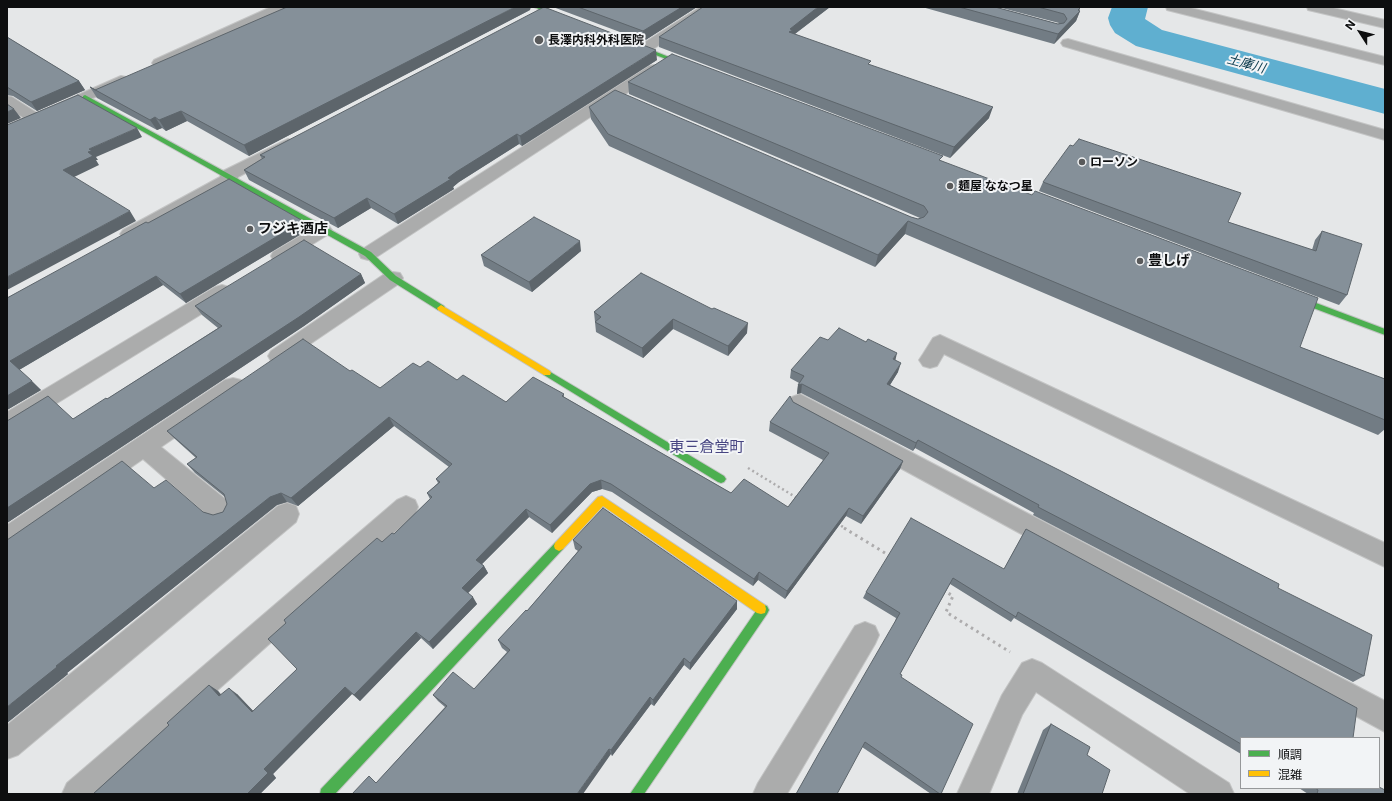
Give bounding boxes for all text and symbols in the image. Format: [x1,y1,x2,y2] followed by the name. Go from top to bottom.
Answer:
[1340,12,1380,52] north arrow
[1342,17,1358,32] text: N
[548,33,644,47] place label: 長澤内科外科医院
[533,34,545,46] marker: 長澤内科外科医院
[1225,51,1267,77] water label: 土庫川
[1090,155,1138,169] place label: ローソン
[1077,157,1087,167] marker: ローソン
[958,179,1033,193] place label: 麺屋 ななつ星
[945,181,955,191] marker: 麺屋 ななつ星
[258,221,328,237] place label: フジキ酒店
[245,224,255,234] marker: フジキ酒店
[1148,253,1190,269] place label: 豊しげ
[1135,256,1145,266] marker: 豊しげ
[670,438,744,456] district label: 東三倉堂町
[1240,737,1380,789] legend
[1278,747,1302,762] text: 順調
[1278,767,1302,782] text: 混雑

